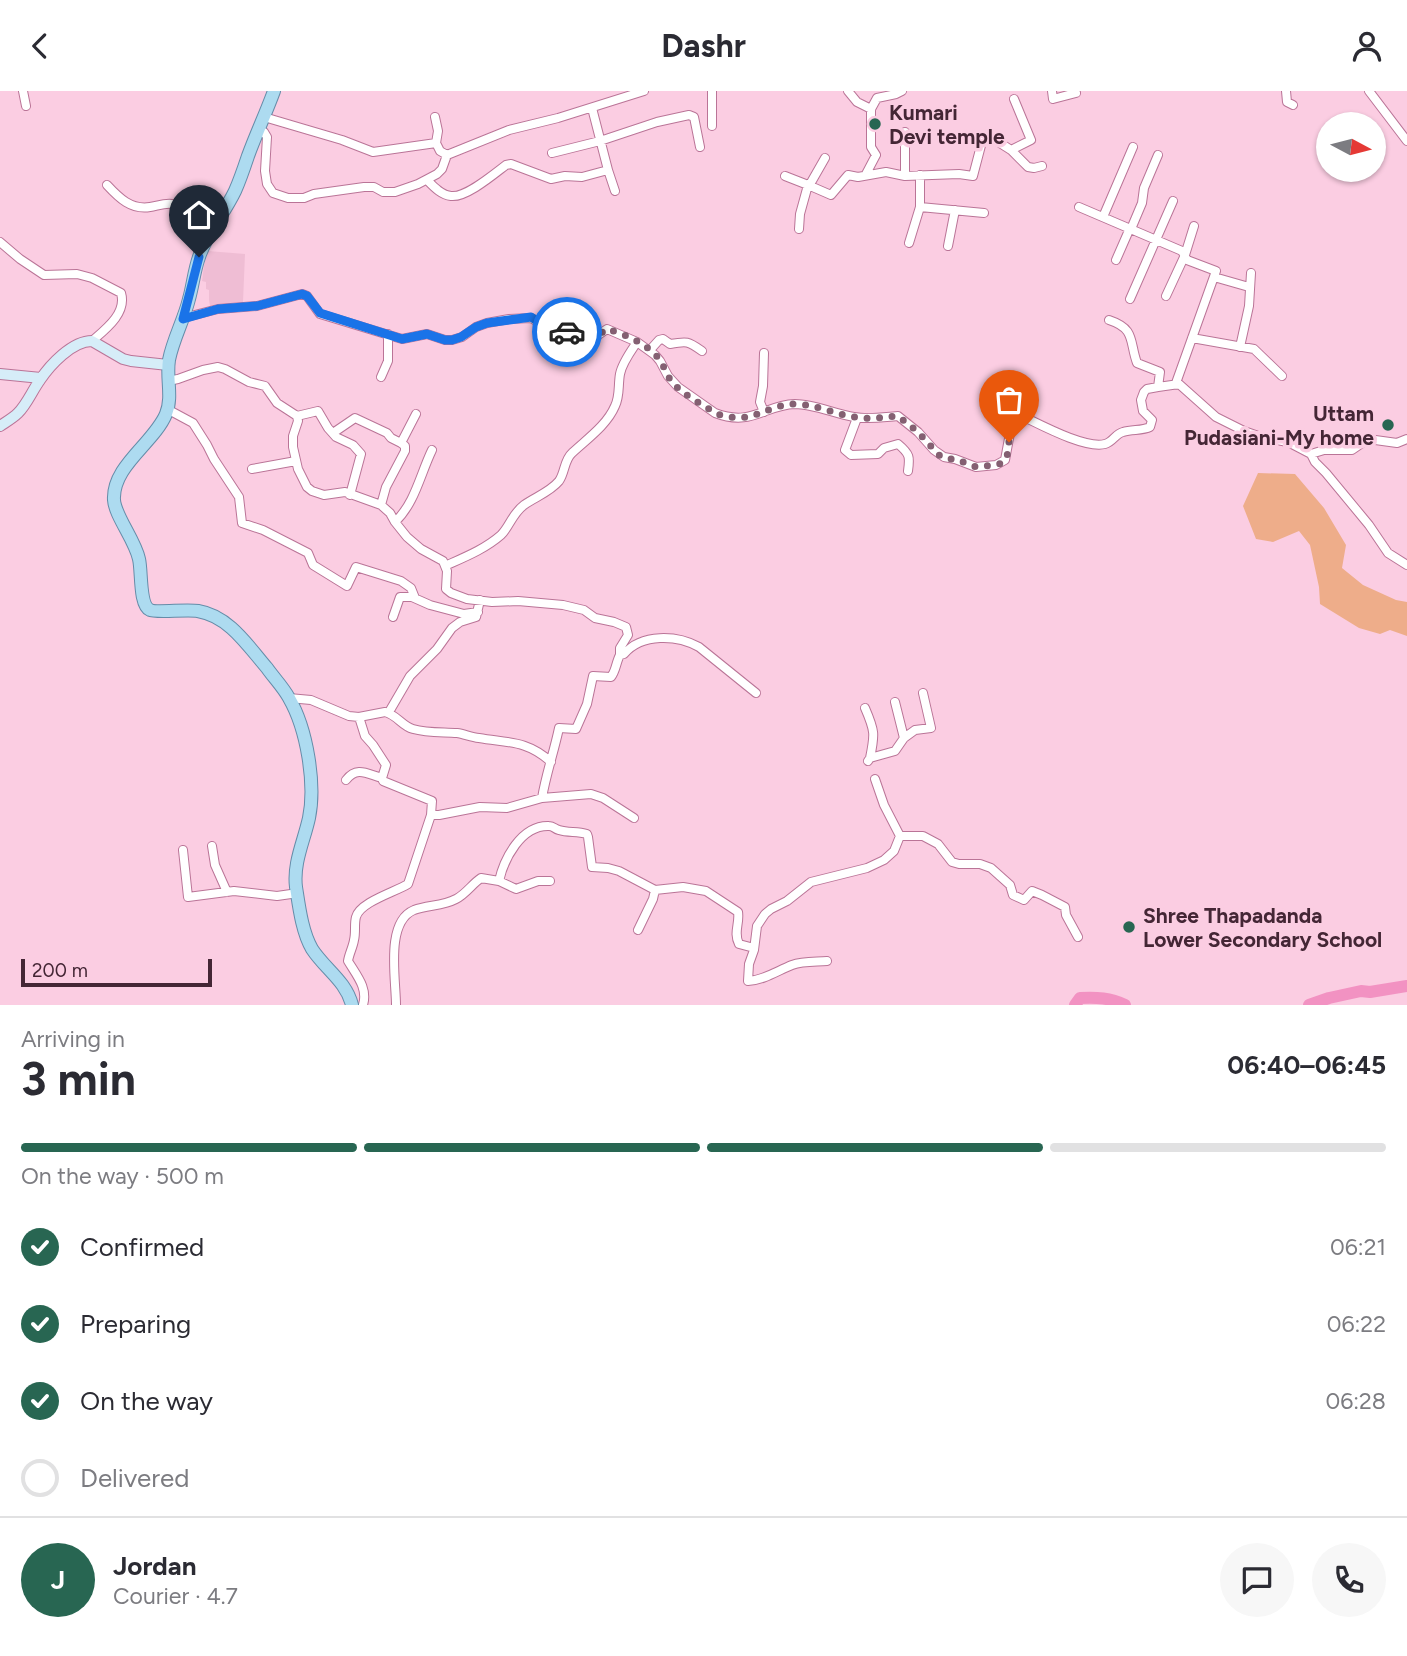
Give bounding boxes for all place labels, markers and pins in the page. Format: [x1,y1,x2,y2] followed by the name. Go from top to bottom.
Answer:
[889,100,1005,149] place label: Kumari Devi temple
[867,116,883,132] marker: Kumari Devi temple
[169,185,229,257] pin
[979,370,1039,442] pin
[1184,401,1374,450] place label: Uttam Pudasiani-My home
[1380,417,1396,433] marker: Uttam Pudasiani-My home
[1143,903,1382,952] place label: Shree Thapadanda Lower Secondary School
[1121,919,1137,935] marker: Shree Thapadanda Lower Secondary School

